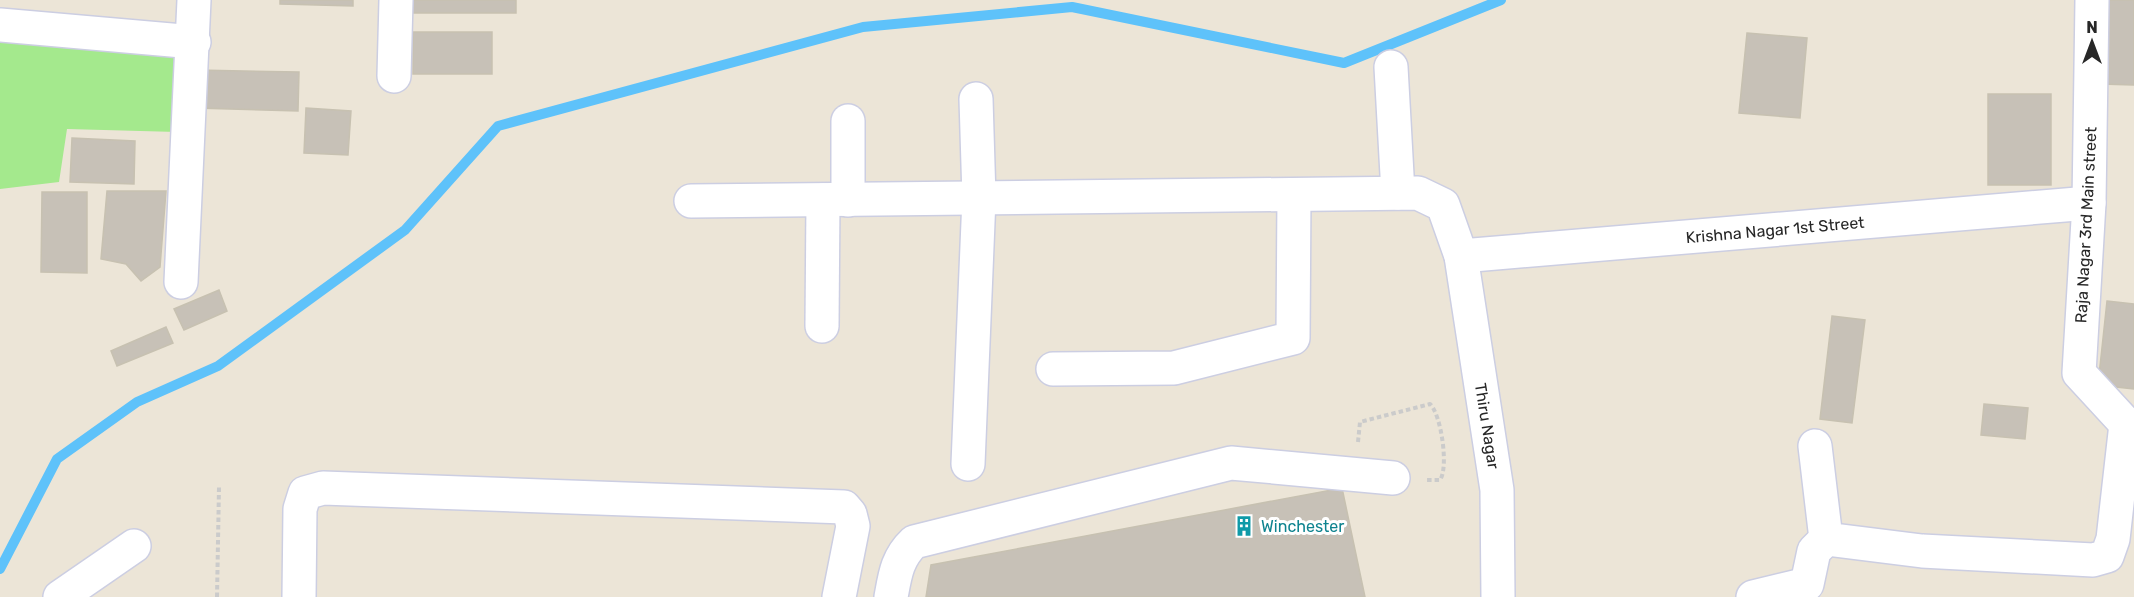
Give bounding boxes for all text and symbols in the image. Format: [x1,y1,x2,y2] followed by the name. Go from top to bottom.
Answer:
[2062,12,2122,72] north arrow
[2086,18,2098,37] text: N
[2071,126,2101,324] street label: Raja Nagar 3rd Main street
[1685,213,1865,247] street label: Krishna Nagar 1st Street
[1471,382,1503,470] street label: Thiru Nagar
[1232,514,1256,538] building icon: Winchester
[1261,517,1344,536] place label: Winchester

